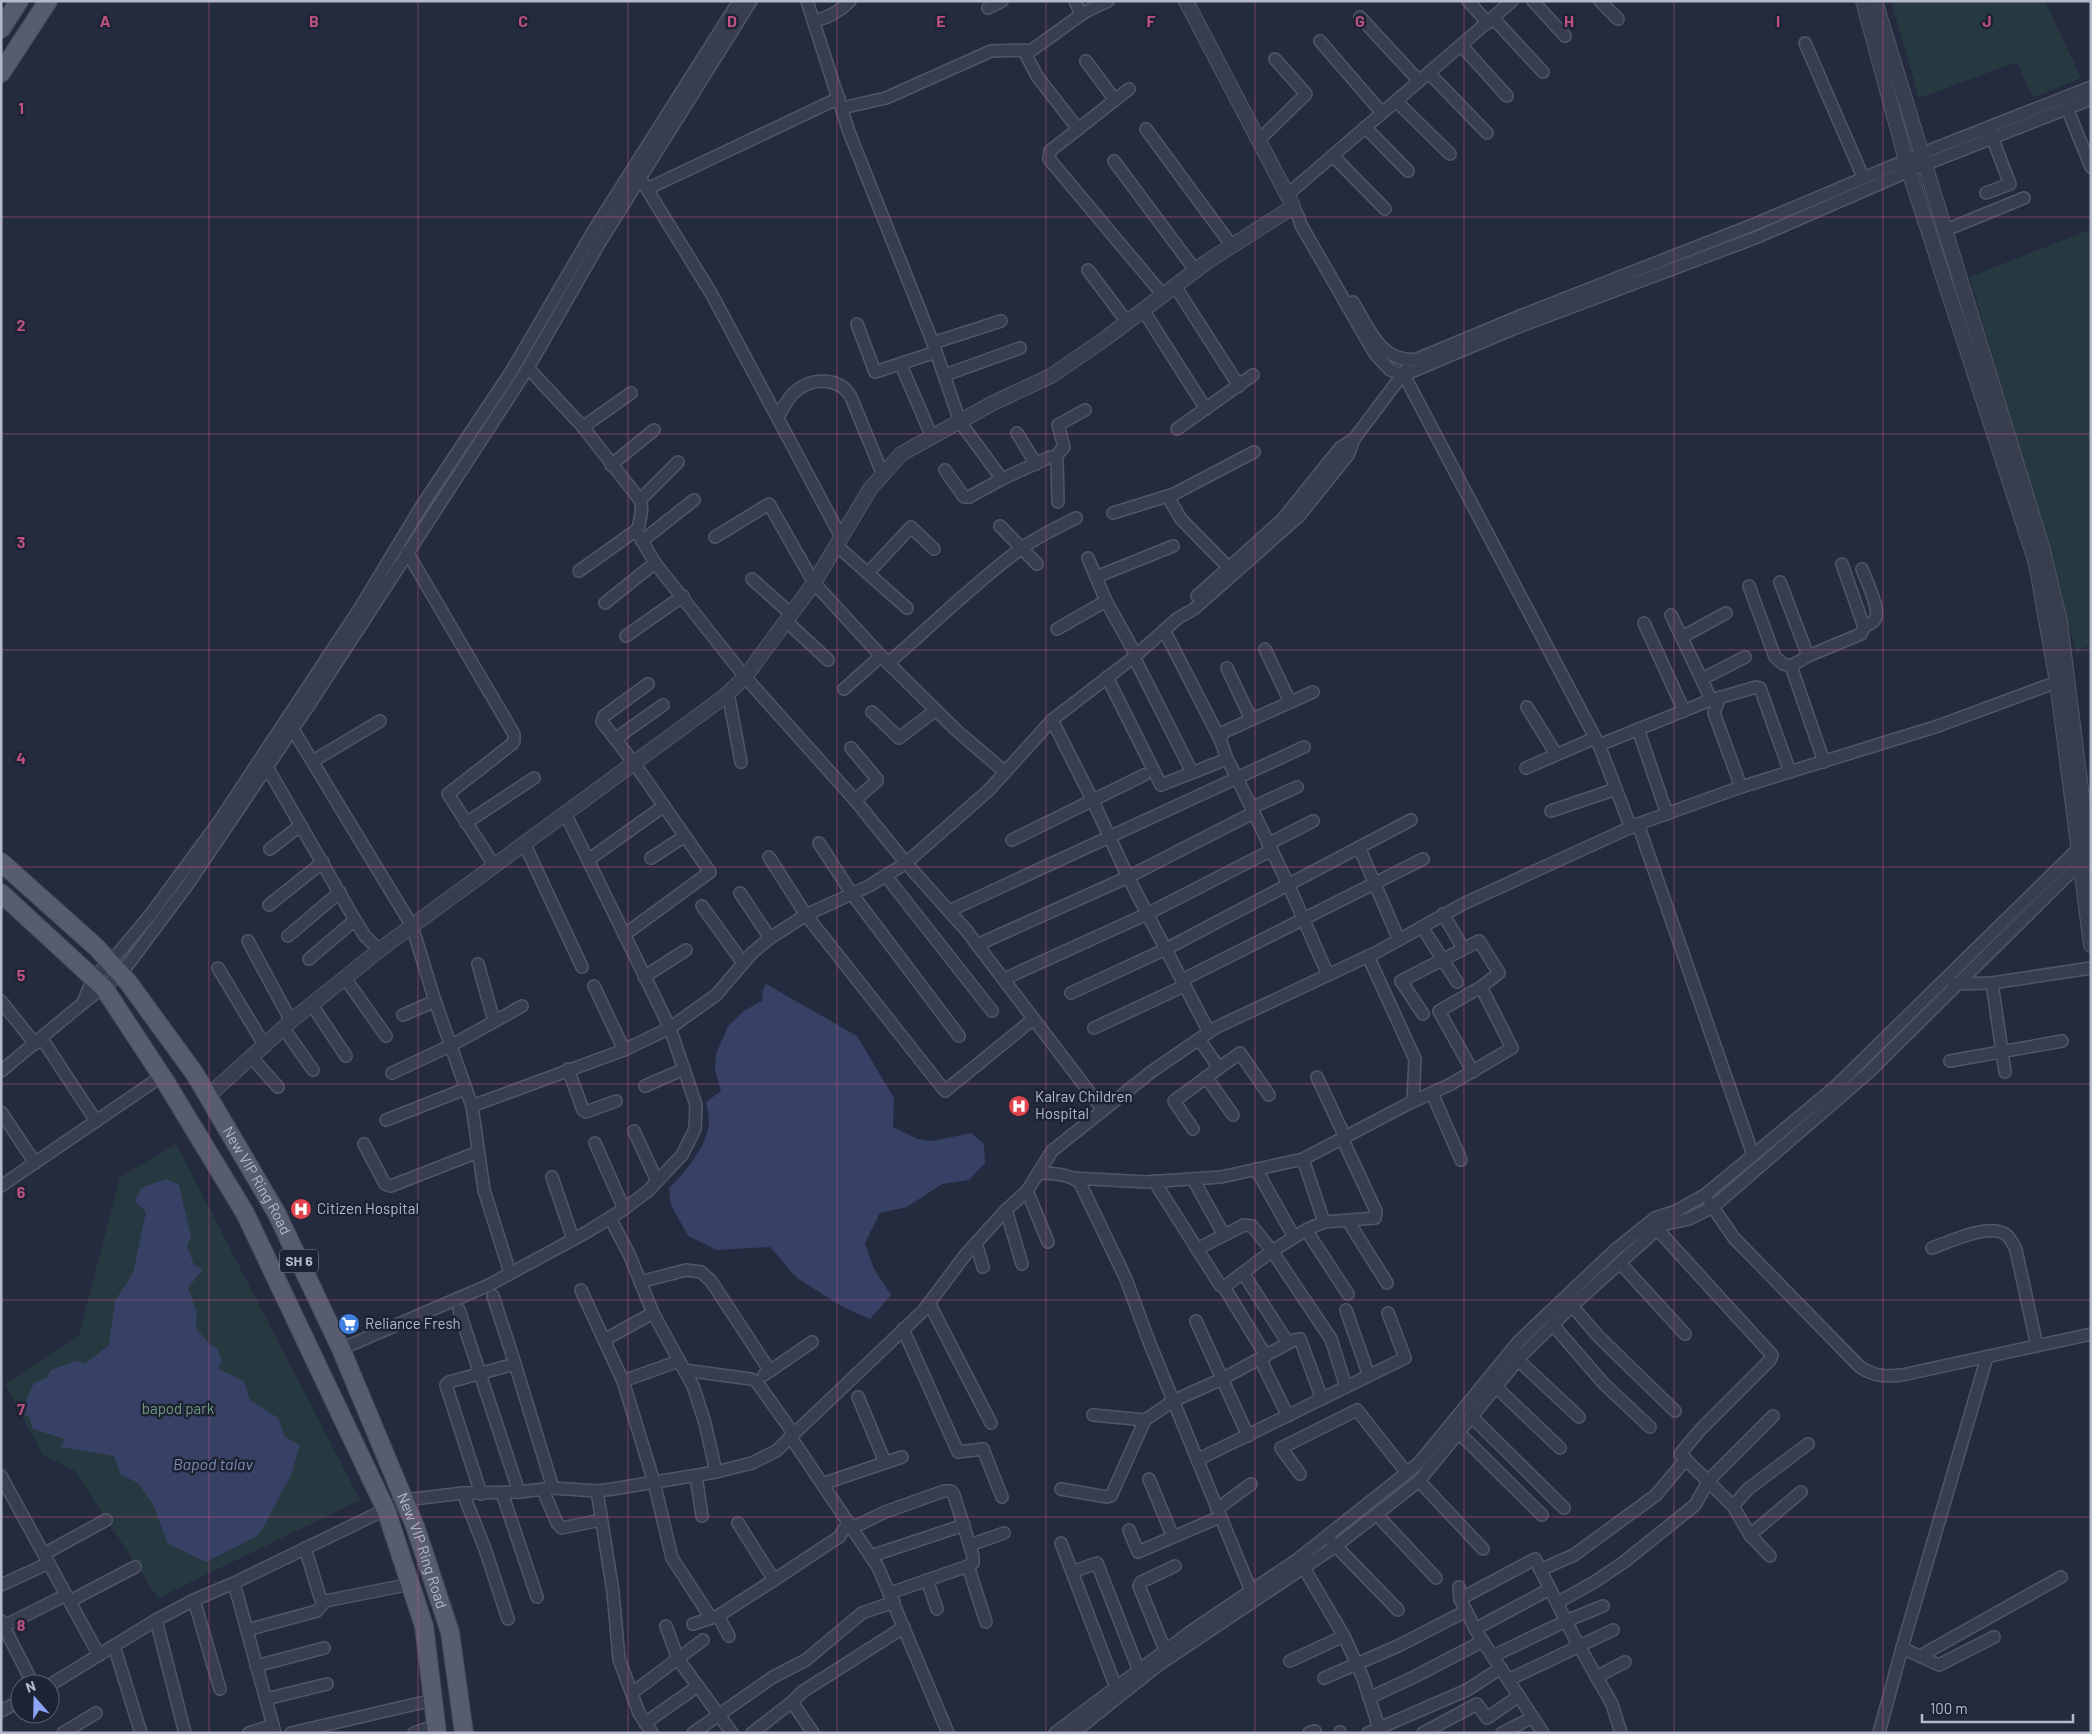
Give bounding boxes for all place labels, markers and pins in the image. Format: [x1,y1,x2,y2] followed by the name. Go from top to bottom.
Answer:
[1035,1087,1133,1122] place label: Kalrav Children Hospital
[1007,1094,1031,1118] hospital icon: Kalrav Children Hospital
[289,1197,313,1221] hospital icon: Citizen Hospital
[317,1199,419,1217] place label: Citizen Hospital
[337,1312,361,1336] supermarket icon: Reliance Fresh
[365,1314,461,1332] place label: Reliance Fresh

